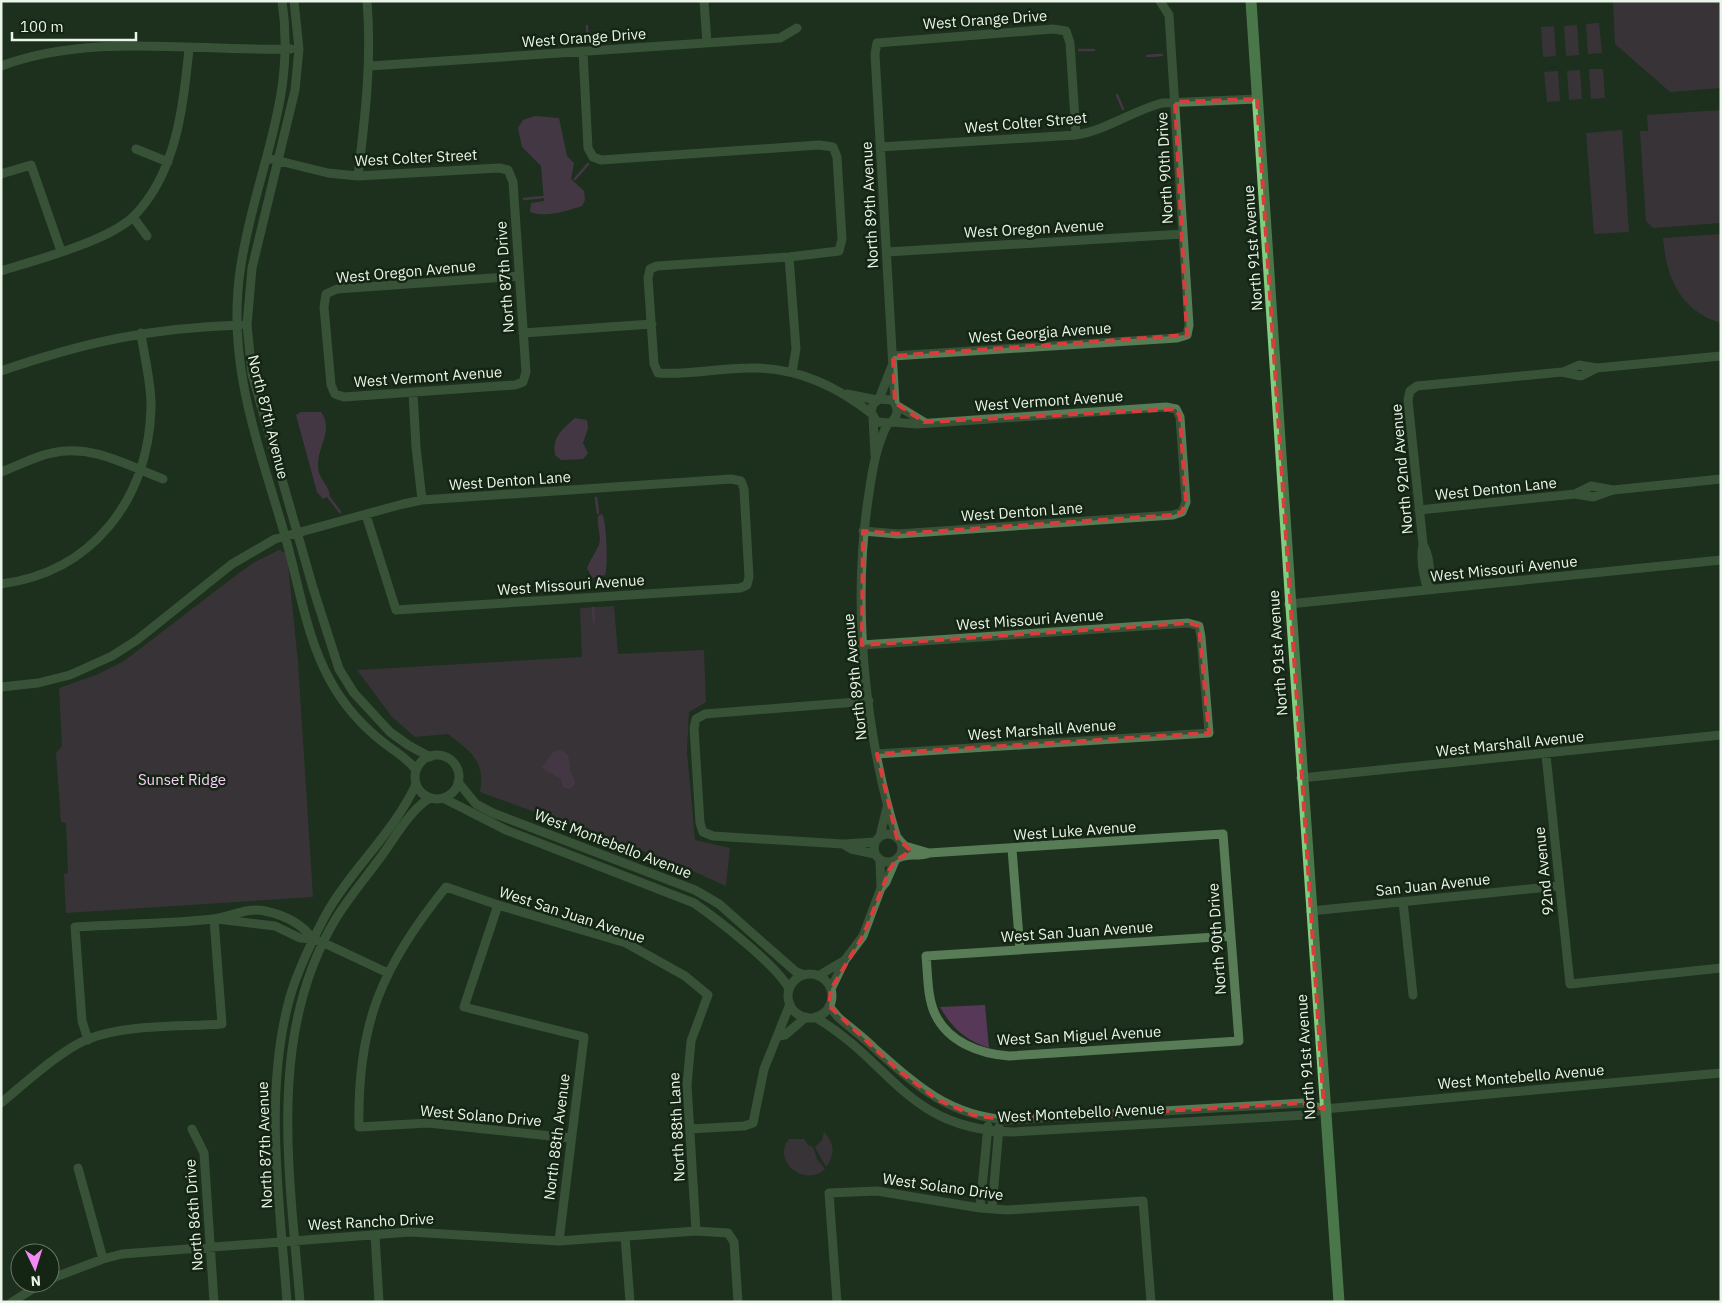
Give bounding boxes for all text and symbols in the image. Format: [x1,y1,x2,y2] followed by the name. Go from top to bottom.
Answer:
[922,6,1048,33] street label: West Orange Drive
[12,10,136,42] scale bar
[20,17,64,36] text: 100 m
[521,24,647,51] street label: West Orange Drive
[964,108,1088,137] street label: West Colter Street
[1152,112,1177,224] street label: North 90th Drive
[857,141,882,269] street label: North 89th Avenue
[354,145,478,170] street label: West Colter Street
[1239,185,1266,312] street label: North 91st Avenue
[964,215,1104,242] street label: West Oregon Avenue
[491,220,518,334] street label: North 87th Drive
[335,256,477,287] street label: West Oregon Avenue
[968,318,1112,347] street label: West Georgia Avenue
[244,353,293,481] street label: North 87th Avenue
[353,362,503,391] street label: West Vermont Avenue
[974,386,1124,415] street label: West Vermont Avenue
[1386,403,1417,535] street label: North 92nd Avenue
[448,467,572,494] street label: West Denton Lane
[1434,473,1558,504] street label: West Denton Lane
[960,498,1084,525] street label: West Denton Lane
[1430,551,1578,586] street label: West Missouri Avenue
[497,570,645,599] street label: West Missouri Avenue
[1264,590,1291,717] street label: North 91st Avenue
[956,605,1104,634] street label: West Missouri Avenue
[838,613,871,741] street label: North 89th Avenue
[967,715,1117,744] street label: West Marshall Avenue
[1435,726,1585,761] street label: West Marshall Avenue
[138,770,226,789] park label: Sunset Ridge
[532,805,695,882] street label: West Montebello Avenue
[1013,817,1137,844] street label: West Luke Avenue
[1529,826,1558,916] street label: 92nd Avenue
[1375,869,1491,900] street label: San Juan Avenue
[497,882,648,947] street label: West San Juan Avenue
[1203,882,1230,996] street label: North 90th Drive
[1000,917,1154,946] street label: West San Juan Avenue
[1292,994,1319,1121] street label: North 91st Avenue
[996,1022,1162,1049] street label: West San Miguel Avenue
[1437,1060,1605,1093] street label: West Montebello Avenue
[664,1072,689,1182] street label: North 88th Lane
[539,1073,574,1201] street label: North 88th Avenue
[253,1081,276,1209] street label: North 87th Avenue
[997,1099,1165,1126] street label: West Montebello Avenue
[420,1101,543,1130] street label: West Solano Drive
[180,1158,207,1272] street label: North 86th Drive
[881,1169,1005,1204] street label: West Solano Drive
[307,1209,434,1234] street label: West Rancho Drive
[10,1243,60,1293] north arrow
[30,1272,42,1290] text: N

